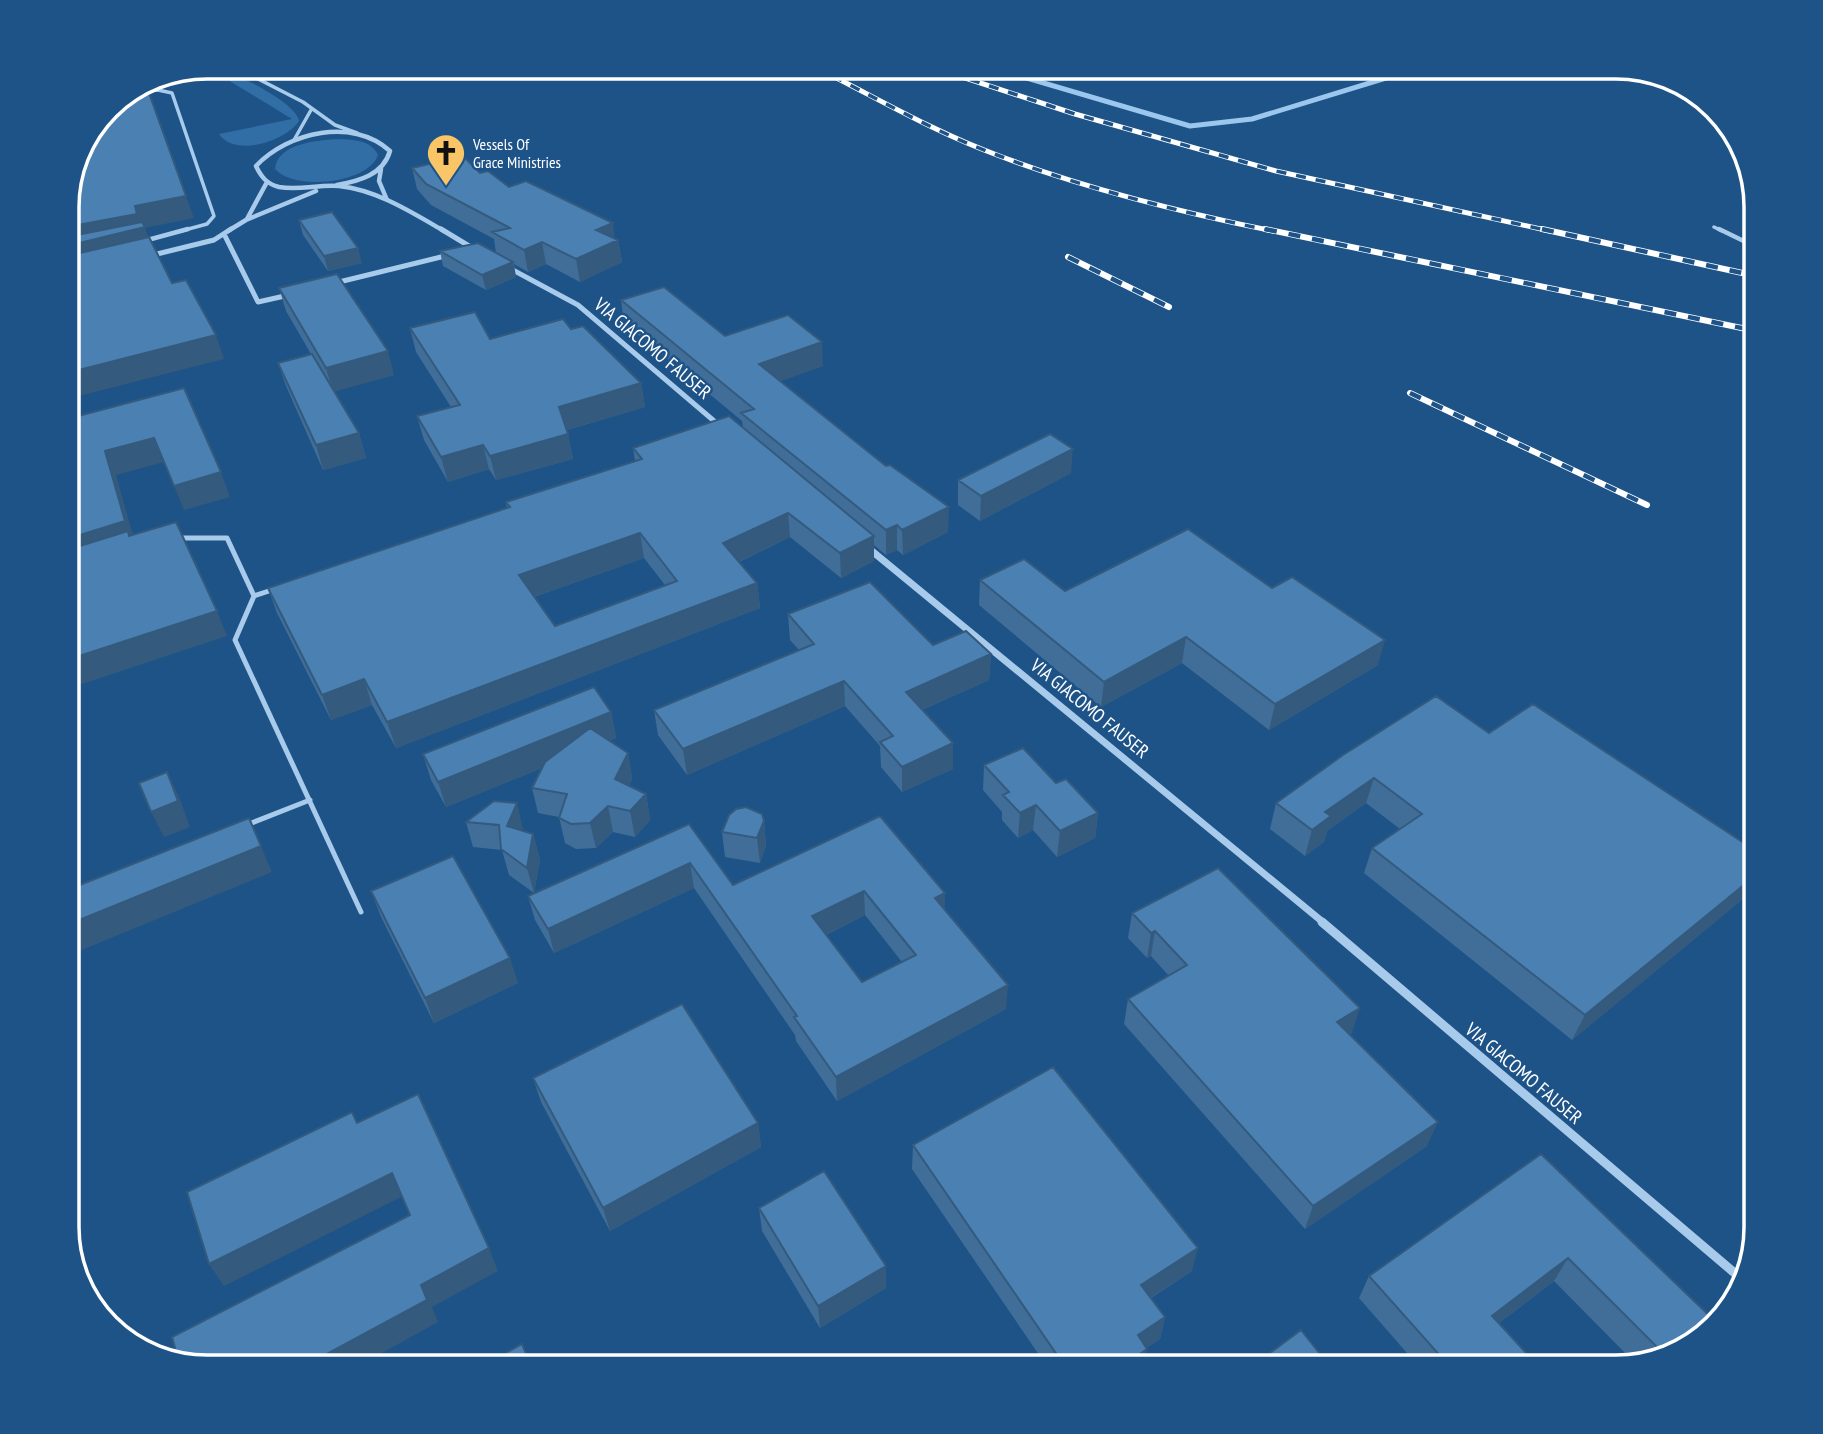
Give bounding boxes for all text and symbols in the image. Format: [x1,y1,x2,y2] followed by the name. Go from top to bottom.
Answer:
[425,132,467,187] church icon: Vessels Of Grace Ministries
[472,134,561,172] place label: Vessels Of Grace Ministries
[589,291,716,404] street label: VIA GIACOMO FAUSER
[1025,652,1154,763] street label: VIA GIACOMO FAUSER
[1460,1016,1587,1129] street label: VIA GIACOMO FAUSER

